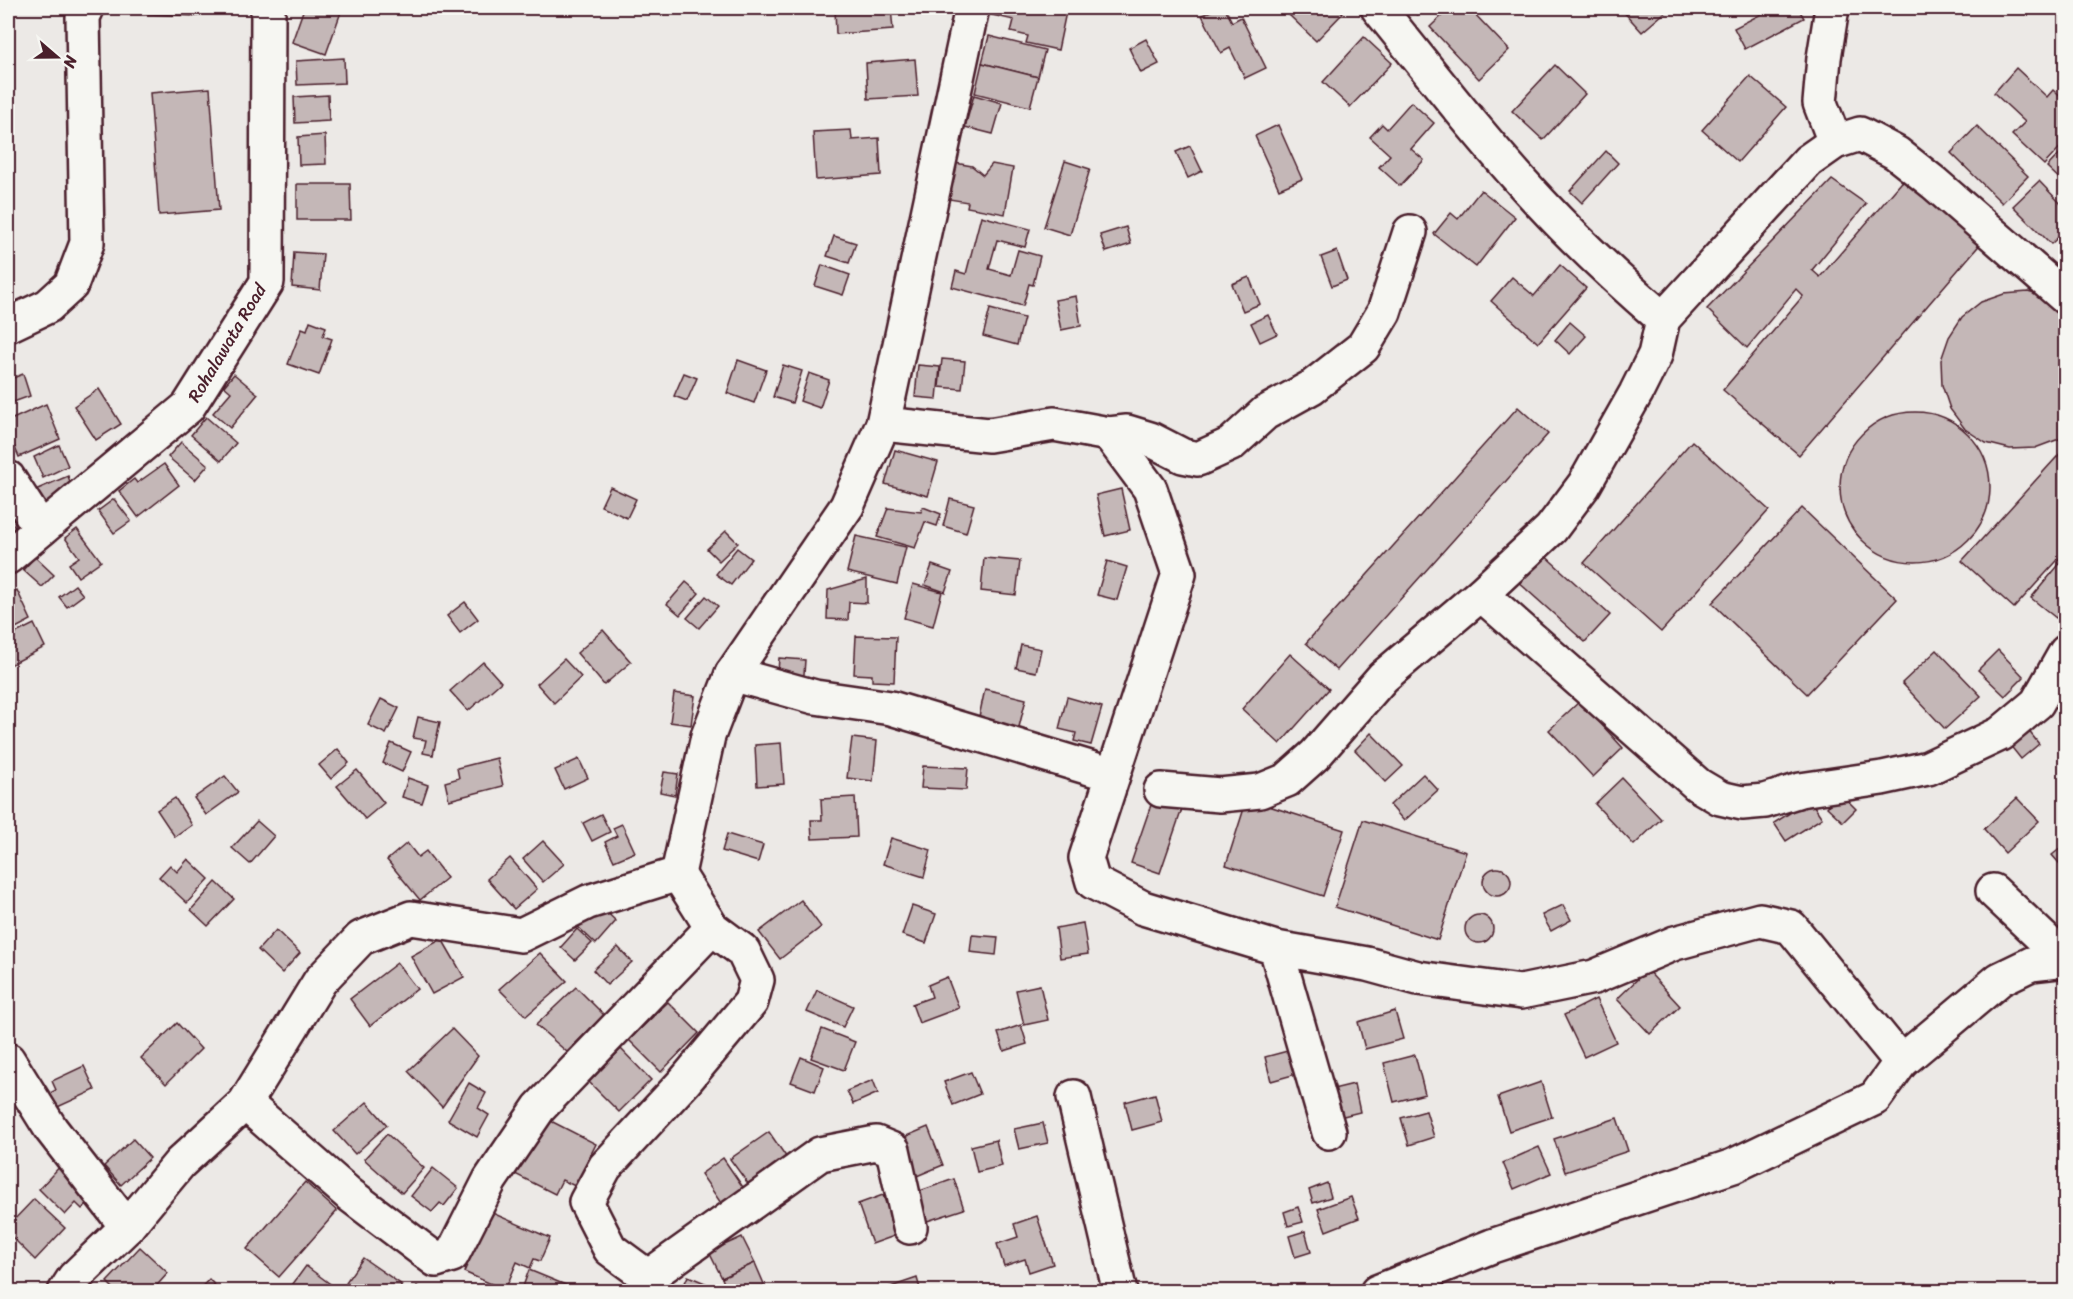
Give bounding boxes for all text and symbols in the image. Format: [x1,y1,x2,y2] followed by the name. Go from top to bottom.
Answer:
[27,27,87,87] north arrow
[55,51,86,73] text: N
[179,276,276,409] street label: Rohalawata Road

